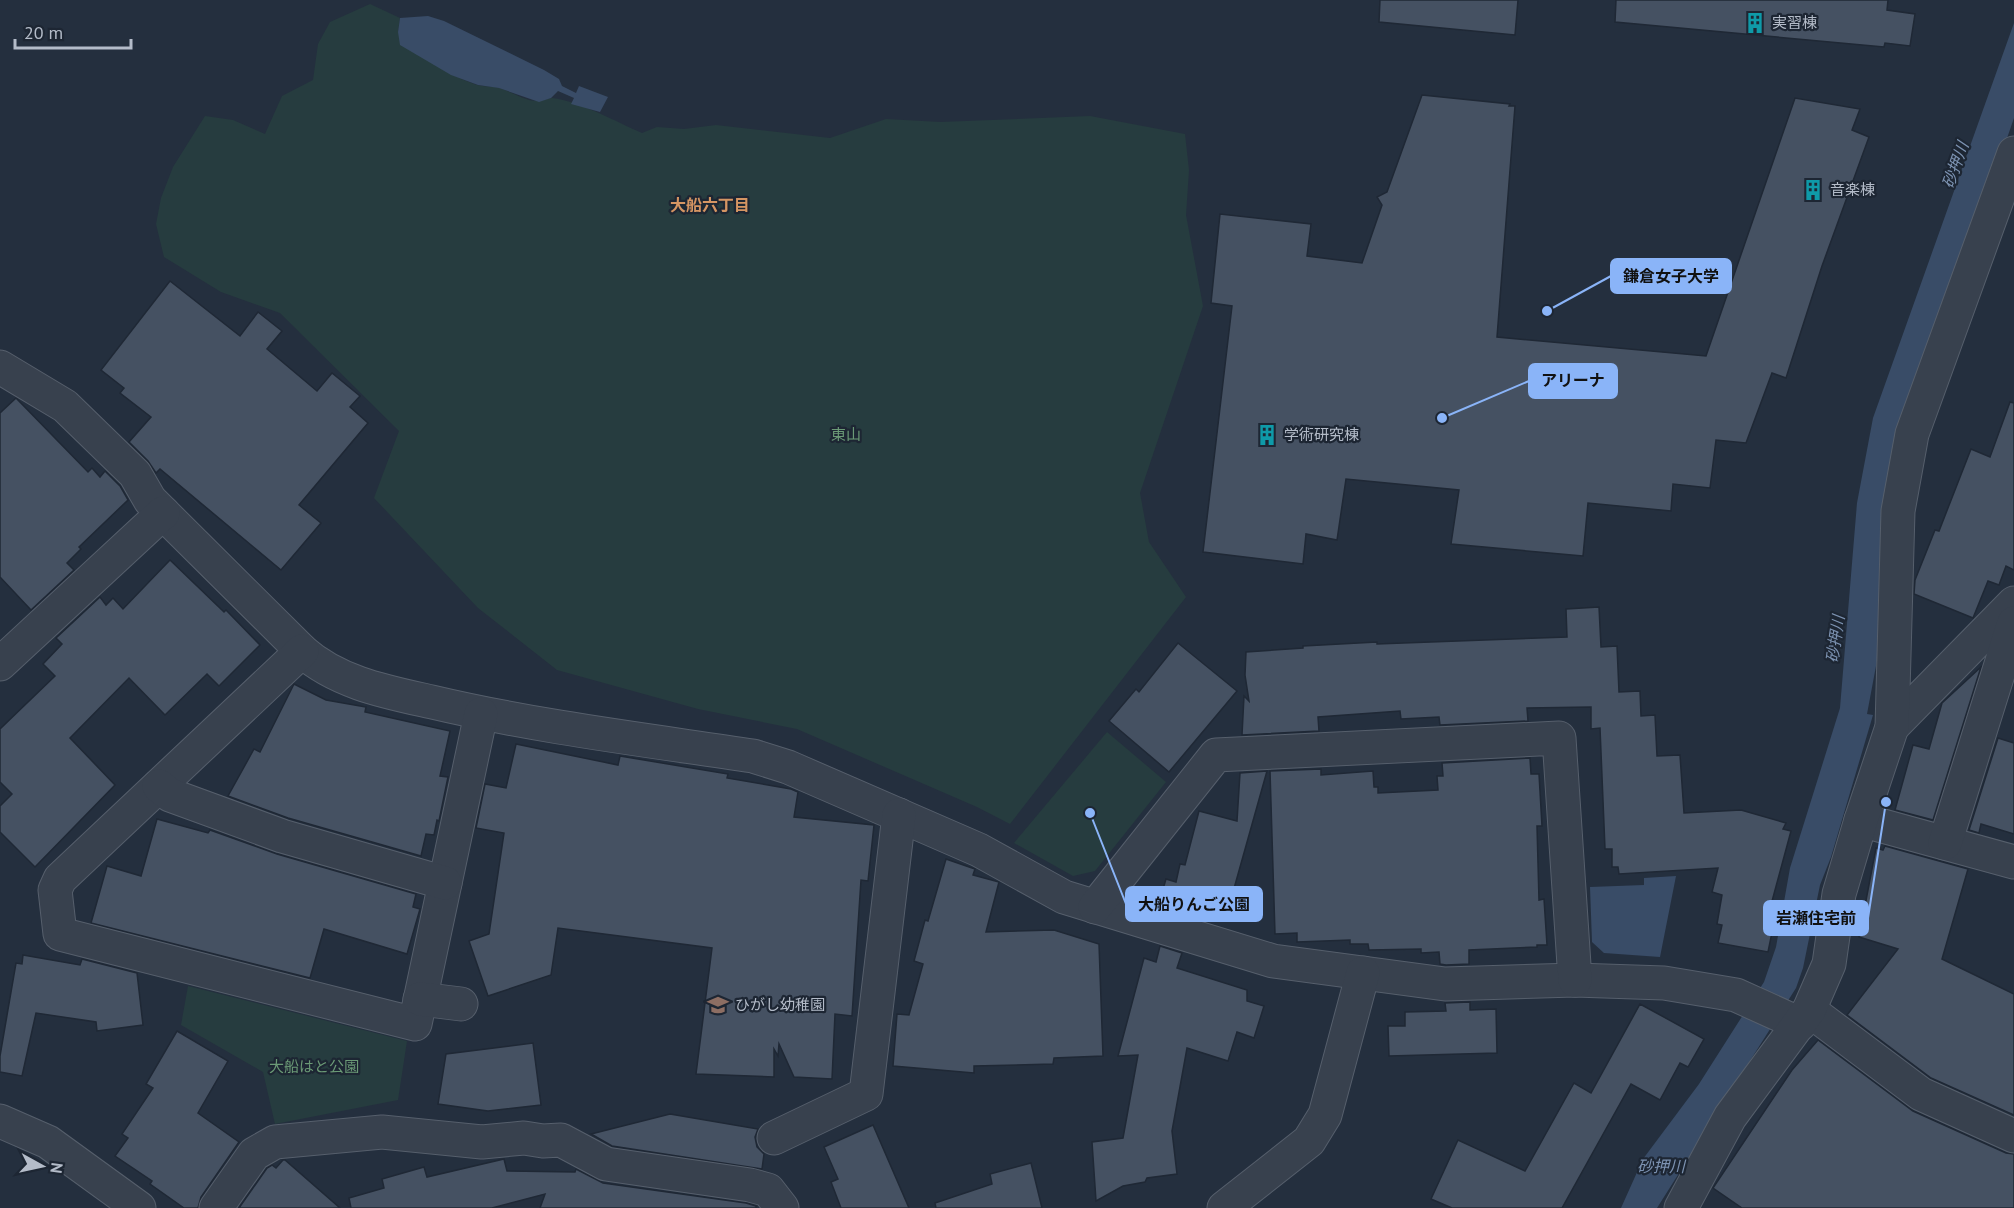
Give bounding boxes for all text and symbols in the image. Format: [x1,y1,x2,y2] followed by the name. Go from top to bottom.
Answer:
[1743,11,1767,35] building icon: 実習棟
[15,12,130,50] scale bar
[1772,13,1817,32] place label: 実習棟
[24,21,63,44] text: 20 m
[1937,137,1973,191] water label: 砂押川
[1801,178,1825,202] building icon: 音楽棟
[1830,180,1875,199] place label: 音楽棟
[670,195,750,215] district label: 大船六丁目
[1611,259,1731,293] callout: 鎌倉女子大学
[1623,266,1719,286] text: 鎌倉女子大学
[1529,364,1617,398] callout: アリーナ
[1541,370,1605,390] text: アリーナ
[1255,423,1279,447] building icon: 学術研究棟
[831,425,861,444] park label: 東山
[1284,425,1359,444] place label: 学術研究棟
[1822,612,1849,664] water label: 砂押川
[1126,887,1262,921] callout: 大船りんご公園
[1138,894,1250,914] text: 大船りんご公園
[1764,901,1868,935] callout: 岩瀬住宅前
[1776,908,1856,928] text: 岩瀬住宅前
[706,993,730,1017] school or university icon: ひがし幼稚園
[735,995,825,1014] place label: ひがし幼稚園
[269,1057,359,1076] park label: 大船はと公園
[12,1136,72,1196] north arrow
[1637,1156,1687,1176] water label: 砂押川
[46,1161,67,1175] text: N

